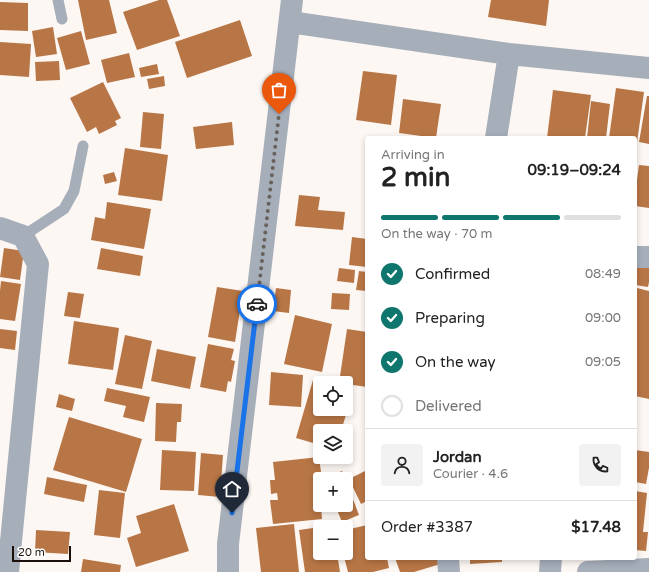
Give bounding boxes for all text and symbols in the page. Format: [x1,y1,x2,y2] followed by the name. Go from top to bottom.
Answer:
[262,73,296,114] pin
[268,79,290,101] icon: bag
[381,147,445,163] text: Arriving in
[528,161,621,179] text: 09:19–09:24
[381,162,450,193] text: 2 min
[381,226,493,242] text: On the way · 70 m
[381,263,403,285] icon: check
[415,265,490,283] text: Confirmed
[585,266,621,282] text: 08:49
[237,284,277,324] courier
[246,293,268,315] icon: car
[381,307,403,329] icon: check
[415,309,485,327] text: Preparing
[585,310,621,326] text: 09:00
[381,351,403,373] icon: check
[415,353,495,371] text: On the way
[585,354,621,370] text: 09:05
[313,376,353,560] map controls
[313,376,353,416] button: locate
[415,397,482,415] text: Delivered
[313,424,353,464] button: layers
[381,444,423,486] button: person
[579,444,621,486] button: phone
[433,448,482,466] text: Jordan
[433,466,508,482] text: Courier · 4.6
[215,472,249,513] pin
[313,472,353,512] button: +
[221,478,243,500] icon: home
[381,518,473,536] text: Order #3387
[571,518,621,536] text: $17.48
[313,520,353,560] button: −
[12,544,71,563] scale bar
[18,546,45,559] text: 20 m

